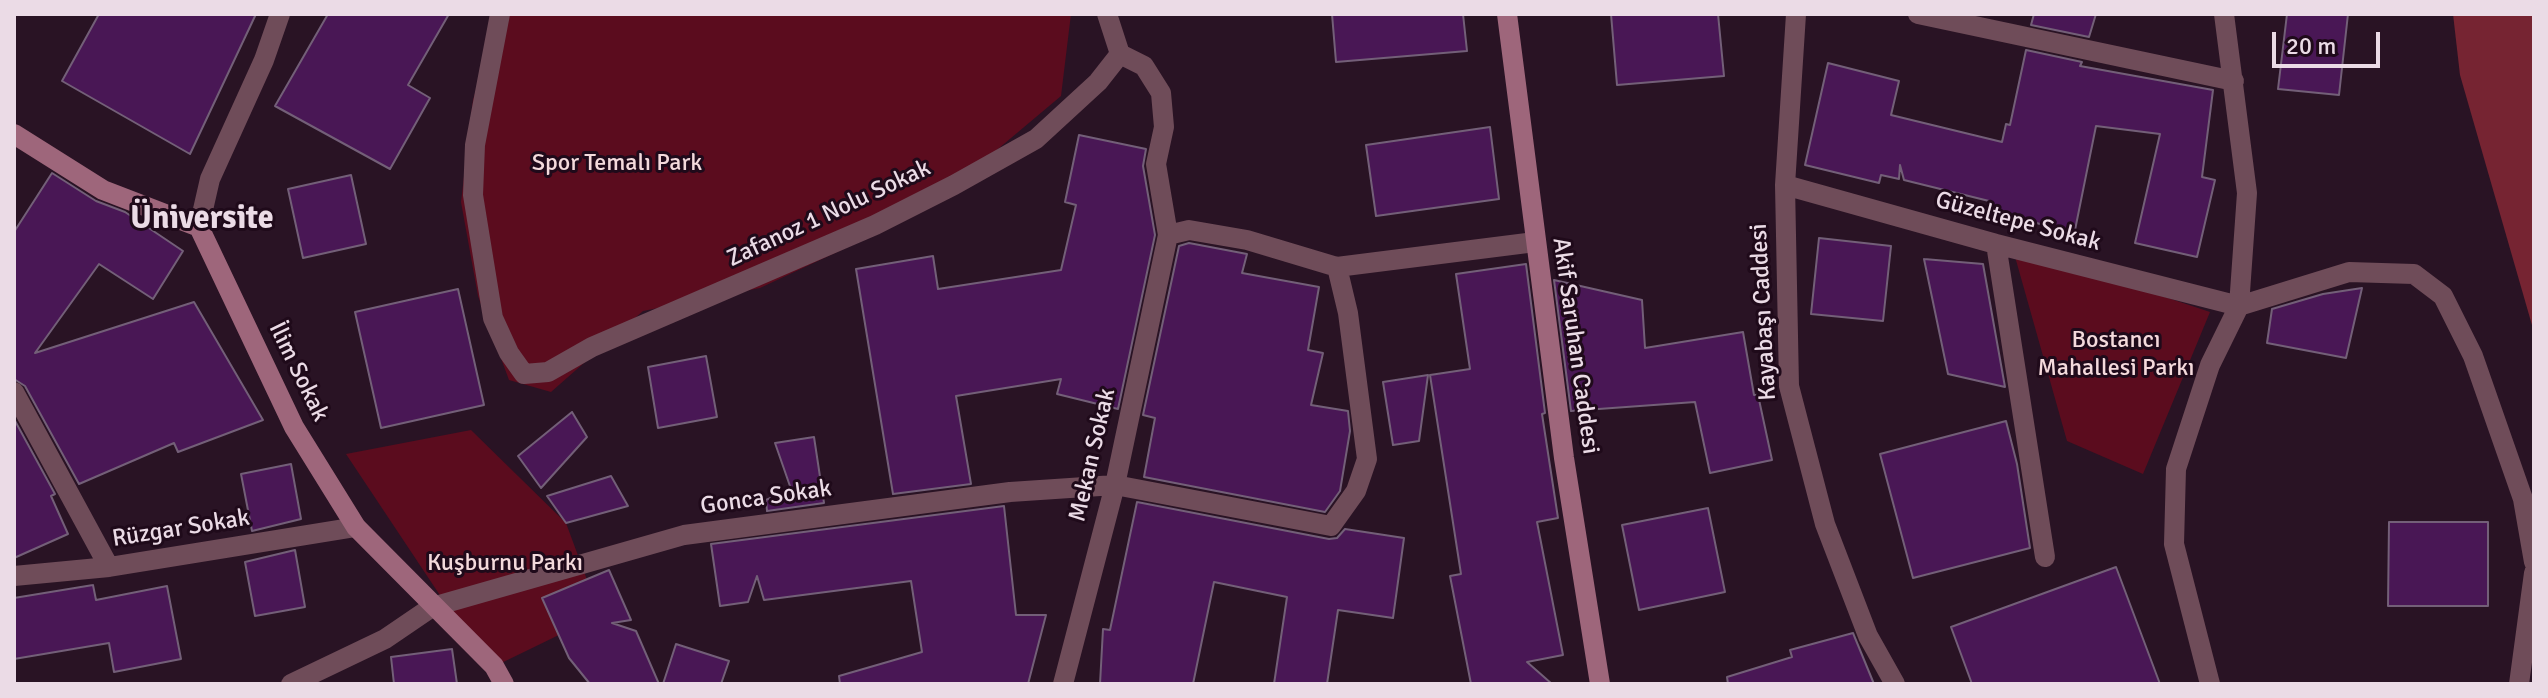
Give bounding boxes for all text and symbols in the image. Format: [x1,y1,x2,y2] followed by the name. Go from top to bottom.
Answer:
[2276,16,2384,66] scale bar
[2286,31,2336,61] text: 20 m
[532,150,702,178] park label: Spor Temalı Park
[723,154,935,274] street label: Zafanoz 1 Nolu Sokak
[1932,186,2104,258] street label: Güzeltepe Sokak
[130,201,274,239] district label: Üniversite
[1745,223,1783,401] street label: Kayabaşı Caddesi
[1546,236,1604,456] street label: Akif Saruhan Caddesi
[262,318,334,426] street label: İlim Sokak
[2037,327,2195,383] park label: Bostancı Mahallesi Parkı
[1064,385,1122,525] street label: Mekan Sokak
[699,475,833,521] street label: Gonca Sokak
[110,504,252,554] street label: Rüzgar Sokak
[427,550,583,578] park label: Kuşburnu Parkı

